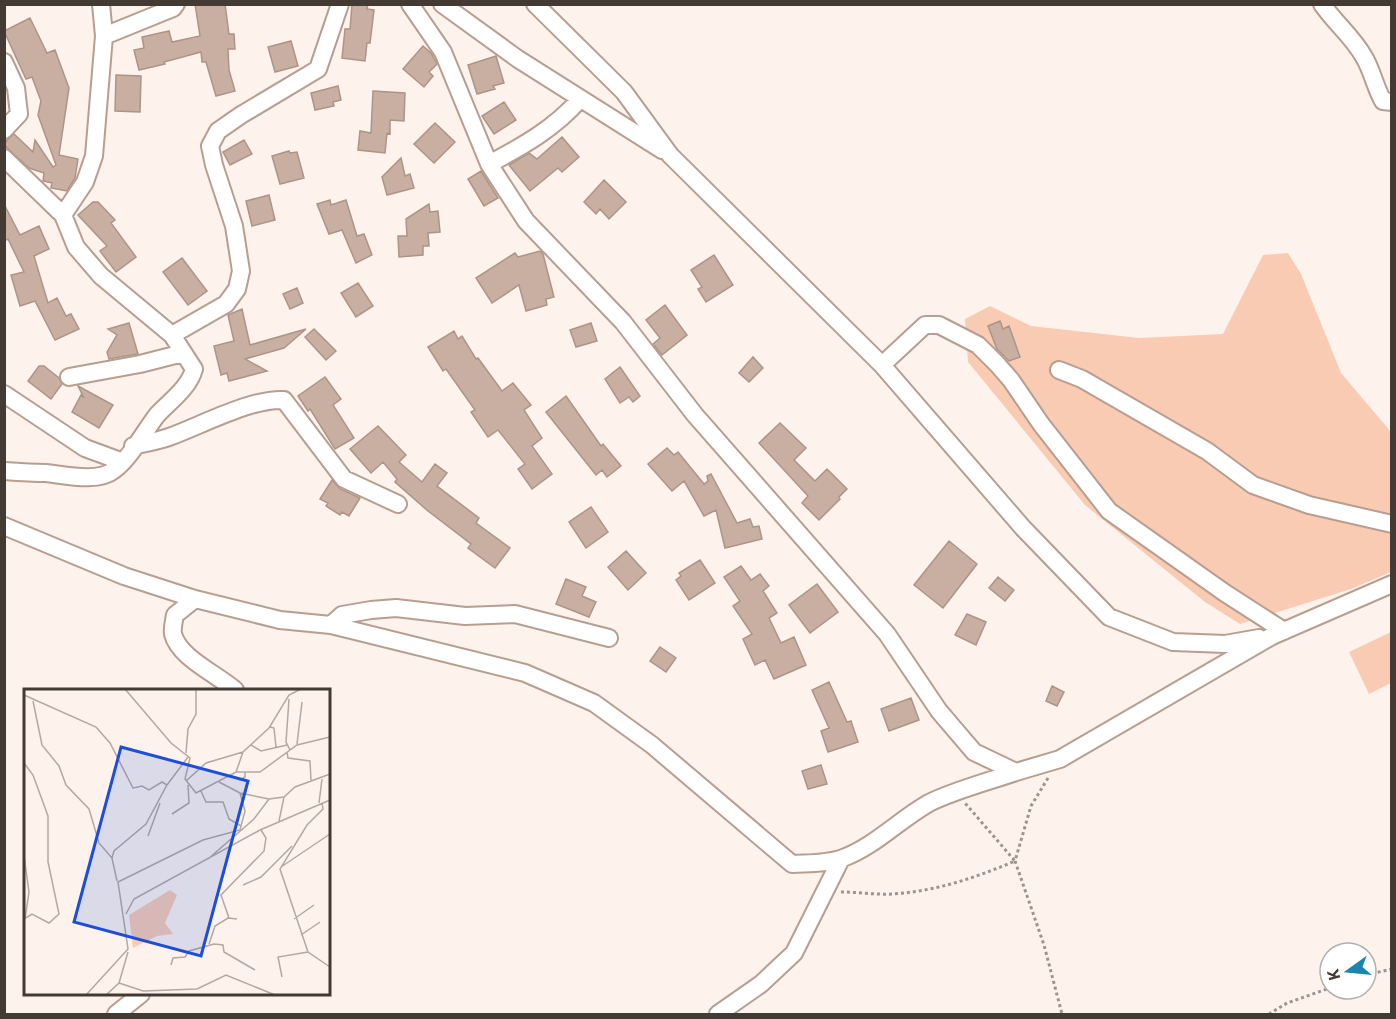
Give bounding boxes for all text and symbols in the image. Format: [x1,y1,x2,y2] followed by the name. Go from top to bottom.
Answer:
[24,689,330,995] inset map
[1318,941,1378,1001] north arrow
[1323,967,1344,982] text: K

